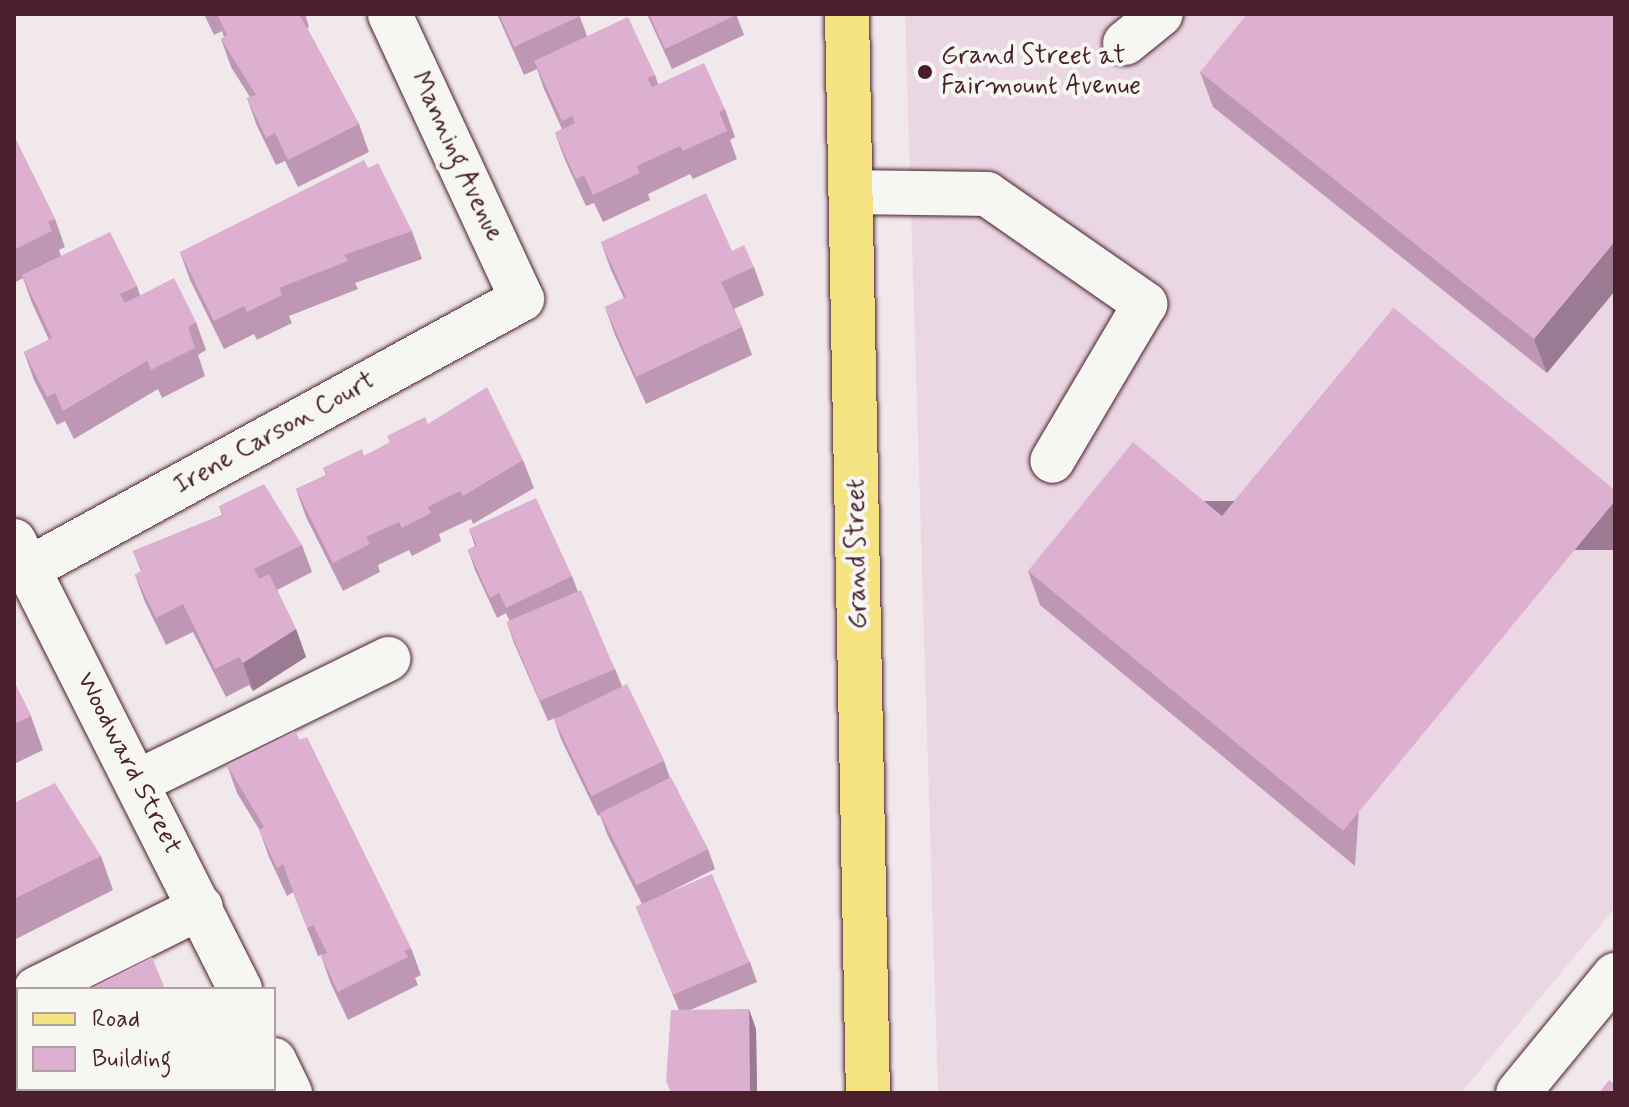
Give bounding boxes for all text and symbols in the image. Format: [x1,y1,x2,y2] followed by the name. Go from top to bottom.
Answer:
[941,41,1146,102] place label: Grand Street at Fairmount Avenue
[916,63,934,81] marker: Grand Street at Fairmount Avenue
[402,64,510,250] street label: Manning Avenue
[173,368,377,500] street label: Irene Carson Court
[841,476,875,632] street label: Grand Street
[69,668,187,860] street label: Woodward Street
[16,987,276,1091] legend
[92,1004,140,1035] text: Road
[92,1044,172,1075] text: Building

